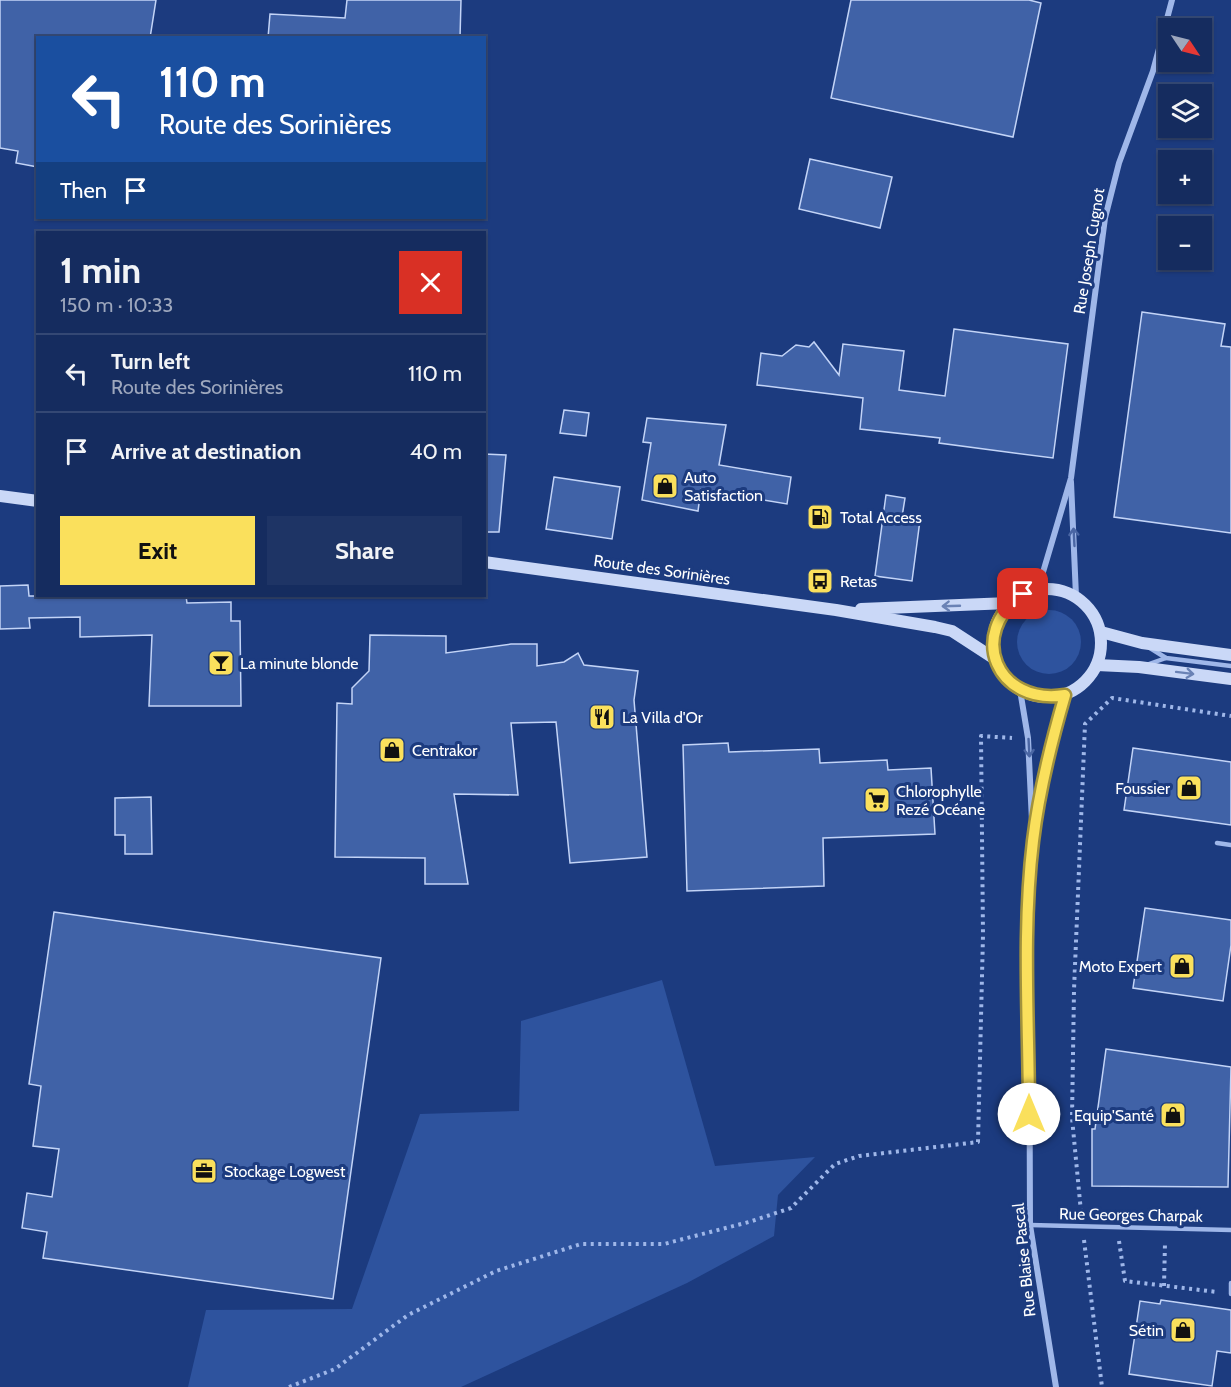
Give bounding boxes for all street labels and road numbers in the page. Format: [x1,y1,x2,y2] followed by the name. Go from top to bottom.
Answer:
[1070,186,1108,315] street label: Rue Joseph Cugnot
[592,551,732,589] street label: Route des Sorinières
[1009,1202,1039,1318] street label: Rue Blaise Pascal
[1059,1204,1204,1226] street label: Rue Georges Charpak

